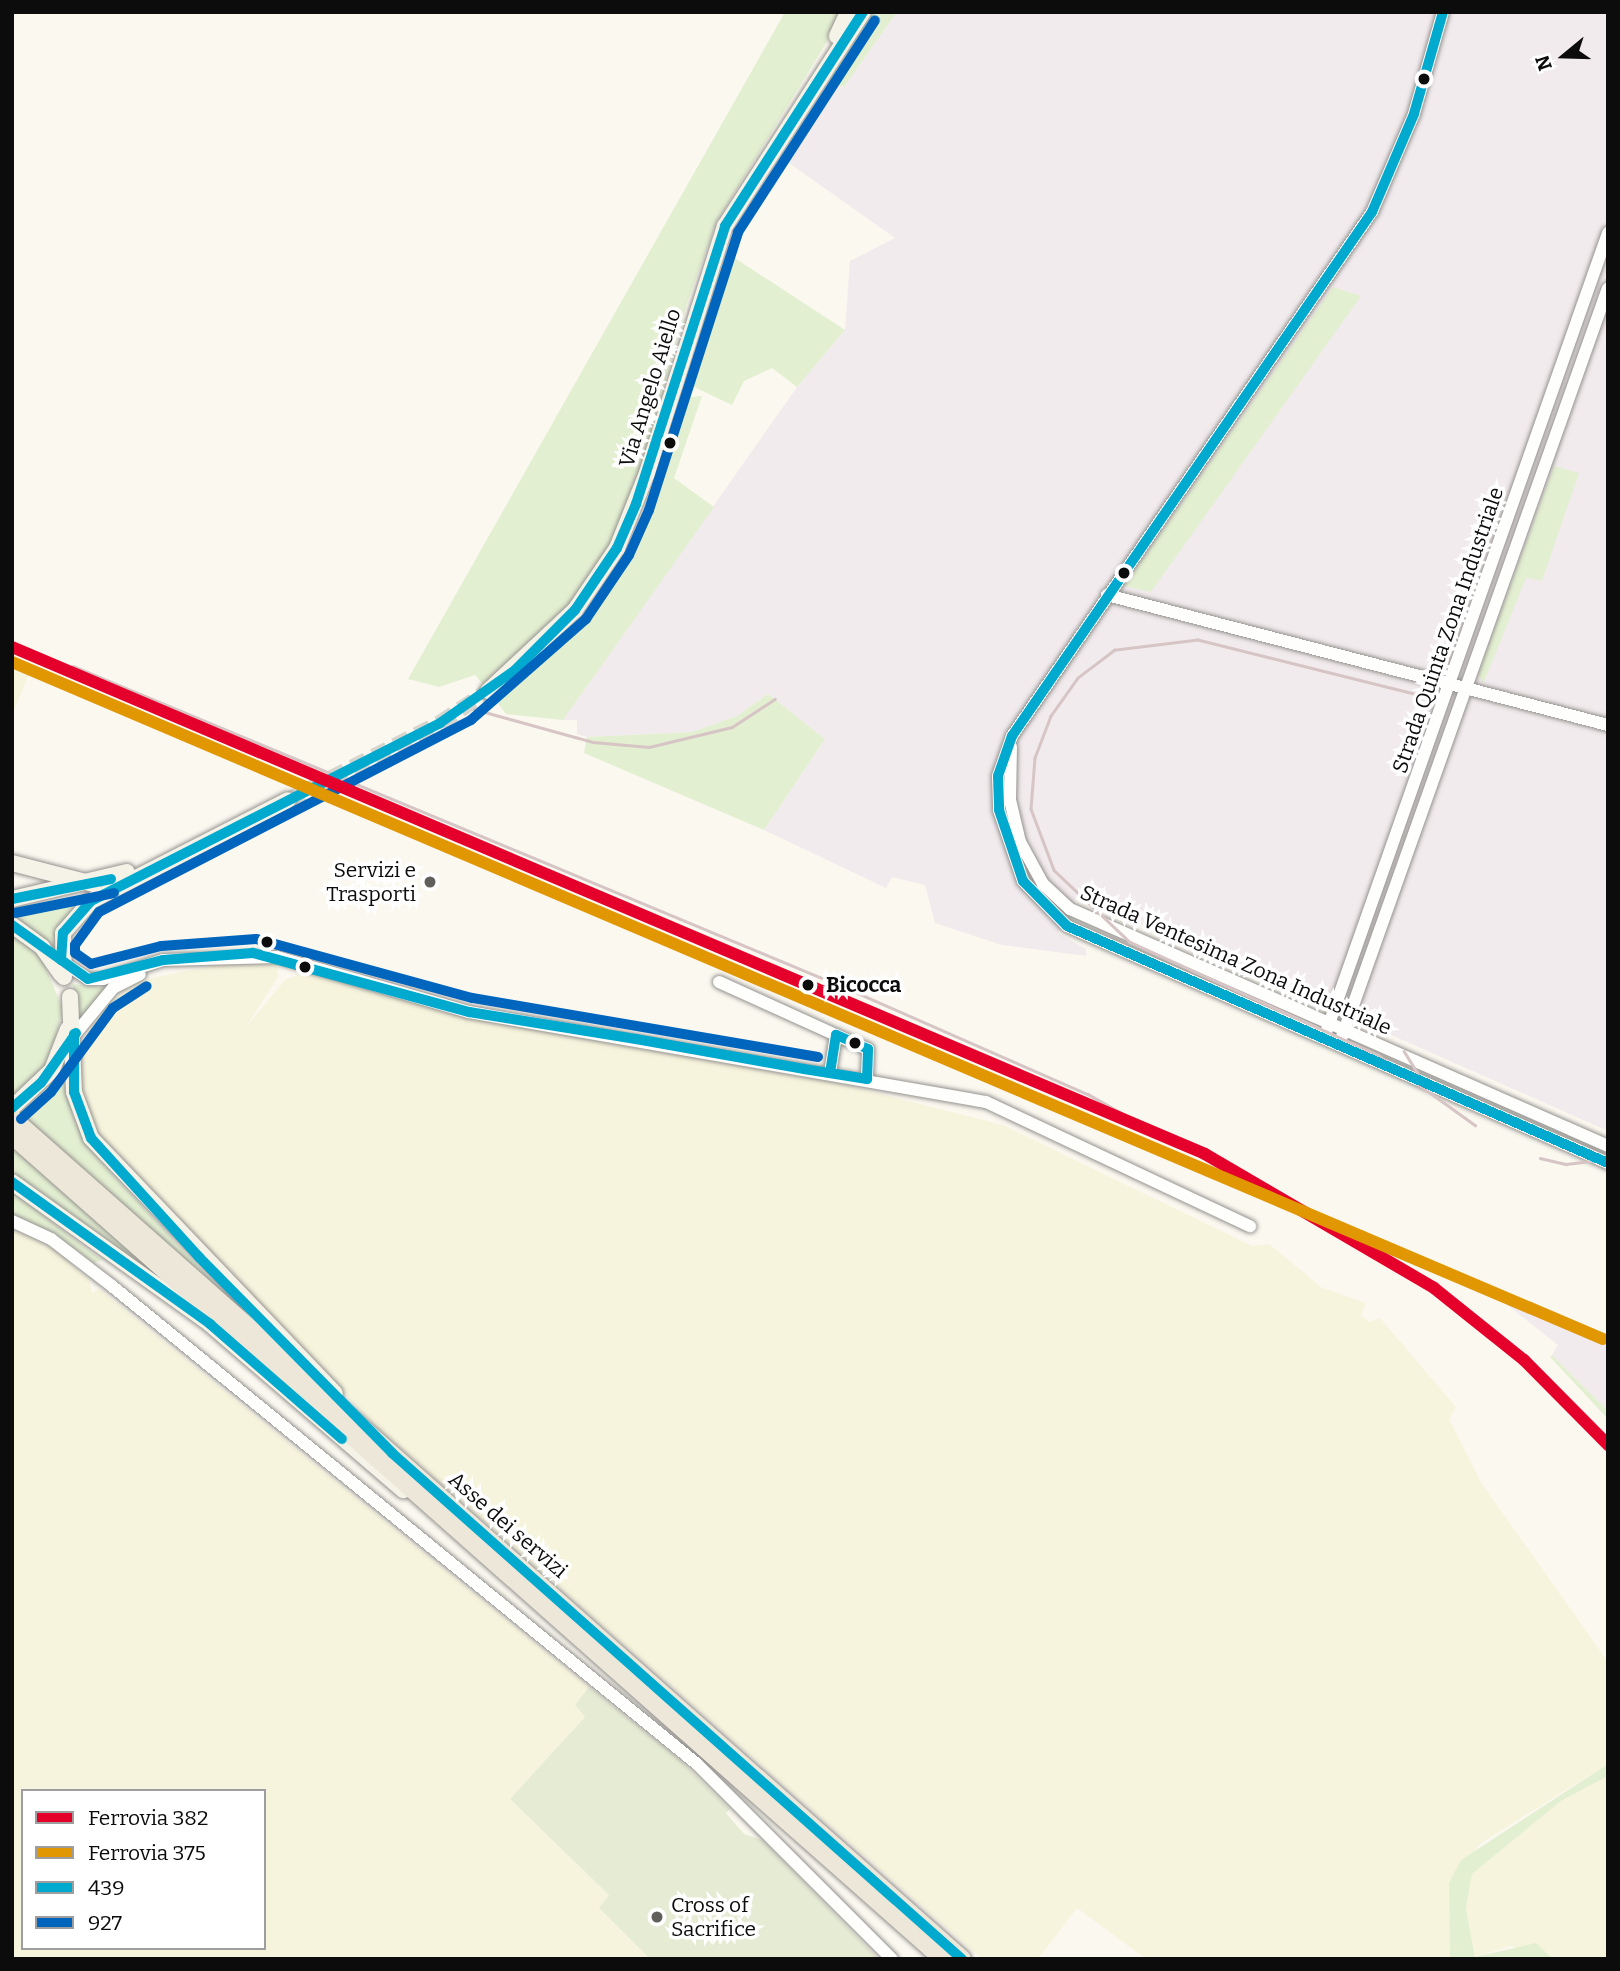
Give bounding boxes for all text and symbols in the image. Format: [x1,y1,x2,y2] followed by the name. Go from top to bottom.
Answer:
[1529,21,1599,91] north arrow
[1530,52,1557,74] text: N
[1417,72,1431,86] unlabelled marker
[614,306,686,470] street label: Via Angelo Aiello
[663,436,677,450] unlabelled marker
[1387,484,1509,776] street label: Strada Quinta Zona Industriale
[1117,566,1131,580] unlabelled marker
[326,857,416,907] place label: Servizi e Trasporti
[422,874,438,890] marker: Servizi e Trasporti
[1076,880,1396,1040] street label: Strada Ventesima Zona Industriale
[260,935,274,949] unlabelled marker
[298,960,312,974] unlabelled marker
[826,972,901,998] place label: Bicocca
[796,973,820,997] marker: Bicocca
[848,1036,862,1050] unlabelled marker
[443,1467,573,1583] street label: Asse dei servizi
[21,1789,266,1950] legend
[88,1805,208,1831] text: Ferrovia 382
[88,1840,206,1866] text: Ferrovia 375
[88,1875,125,1901] text: 439
[671,1892,756,1942] place label: Cross of Sacrifice
[649,1909,665,1925] marker: Cross of Sacrifice
[88,1910,122,1936] text: 927

